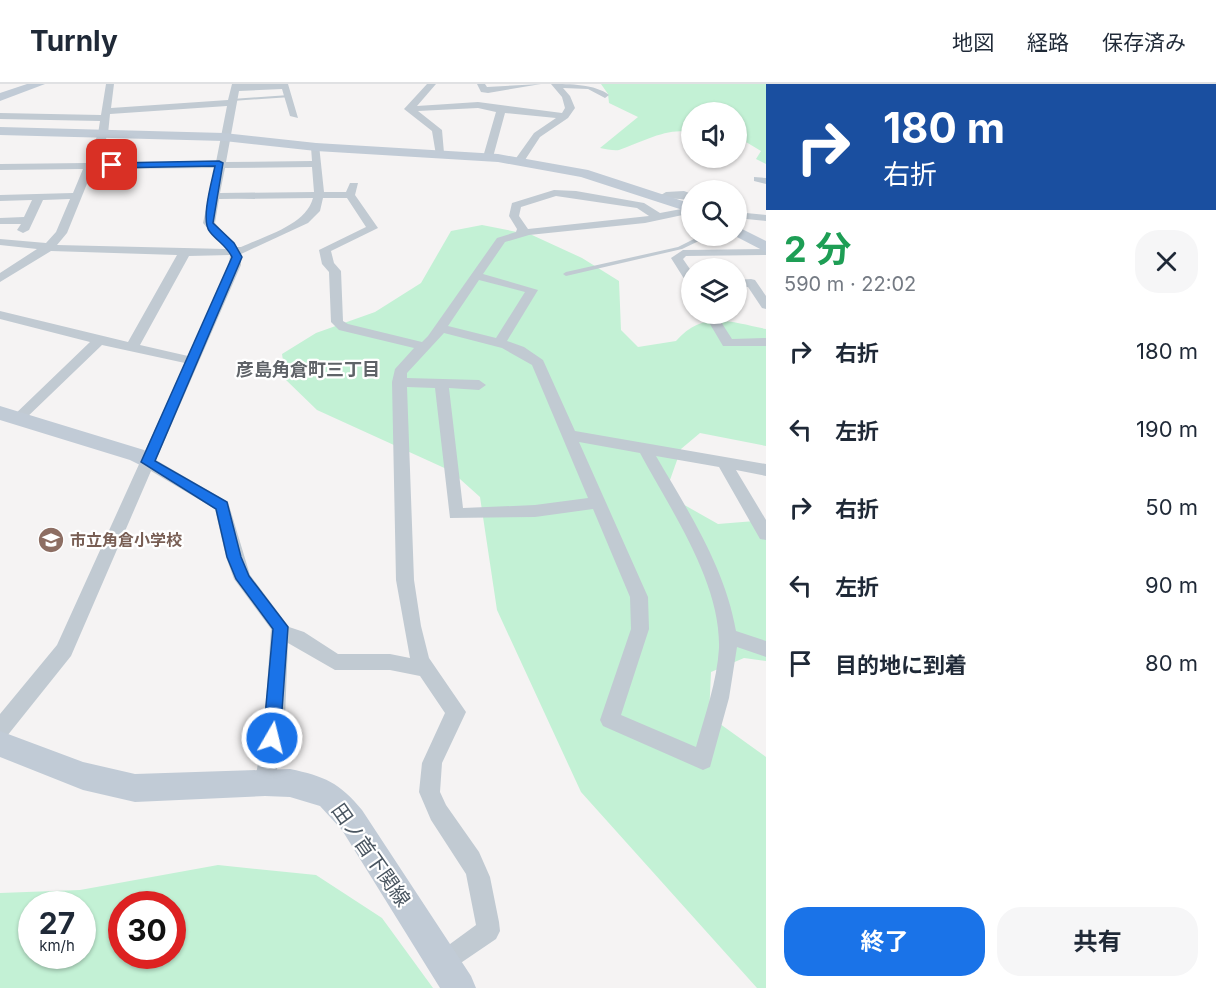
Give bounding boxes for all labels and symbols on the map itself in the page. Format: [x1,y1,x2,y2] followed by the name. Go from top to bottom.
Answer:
[86,139,137,190] pin
[236,359,380,380] district label: 彦島角倉町三丁目
[36,525,66,555] school or university icon: 市立角倉小学校
[70,530,182,550] place label: 市立角倉小学校
[240,706,304,770] position arrow
[327,799,415,911] street label: 田ノ首下関線
[108,891,186,969] speed limit sign: 30

